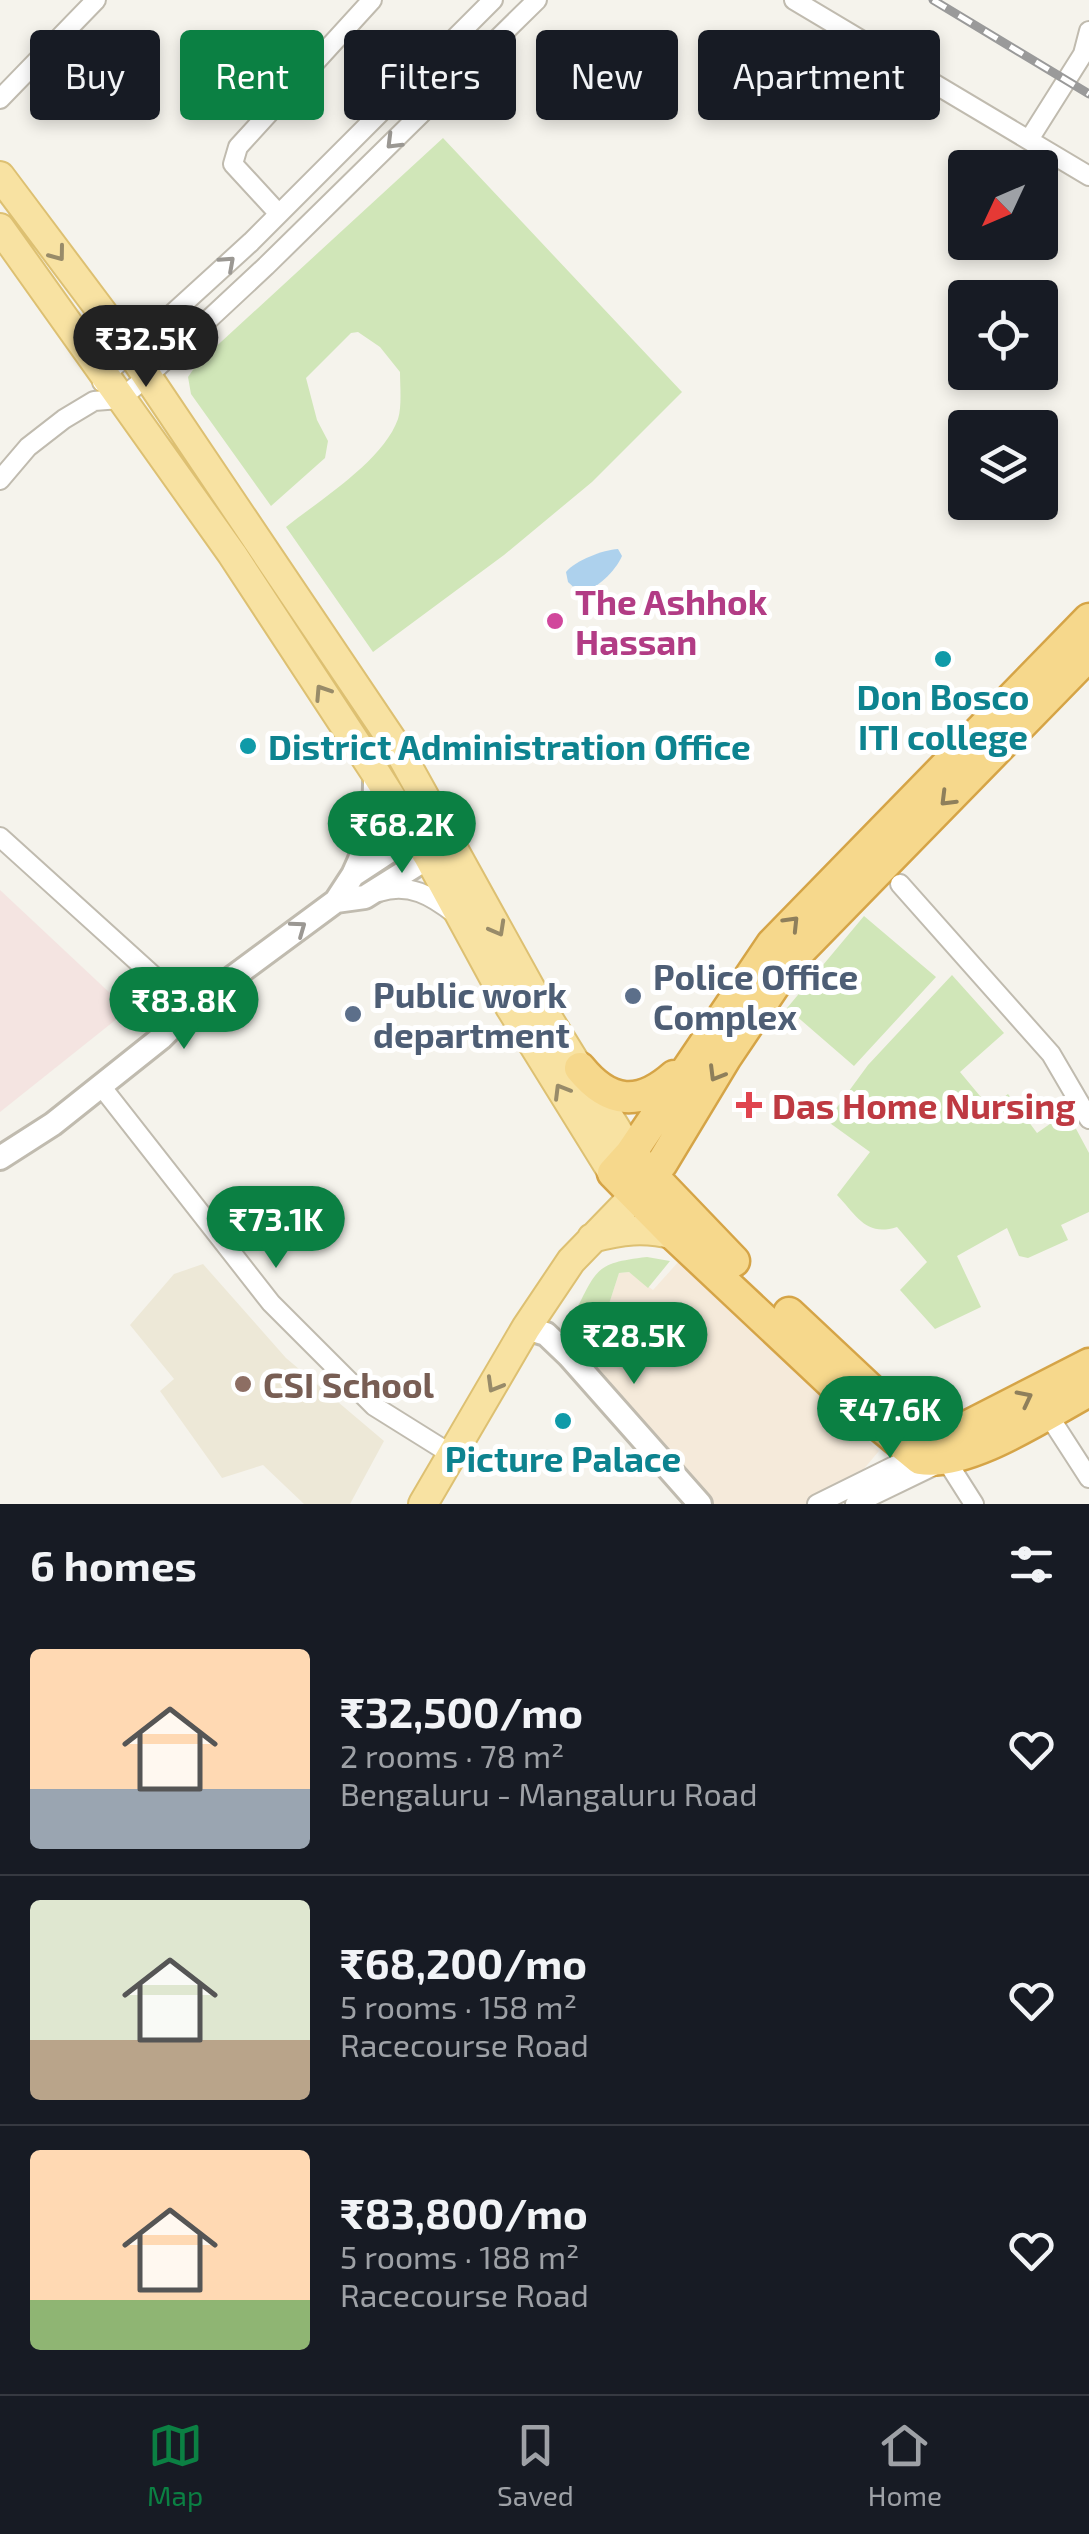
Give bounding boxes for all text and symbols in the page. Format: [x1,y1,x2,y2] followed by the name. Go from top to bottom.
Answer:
[30,30,160,120] chip: Buy
[180,30,324,120] chip: Rent
[344,30,516,120] chip: Filters
[536,30,678,120] chip: New
[698,30,940,120] chip: Apartment
[386,130,404,148] one-way arrow
[948,150,1058,260] north arrow
[948,150,1058,520] map controls
[47,243,64,261] one-way arrow
[216,257,235,275] one-way arrow
[948,280,1058,390] button: locate
[65,305,227,390] pin: ₹32.5K
[95,318,197,356] text: ₹32.5K
[948,410,1058,520] button: layers
[575,580,768,662] place label: The Ashhok Hassan
[544,610,566,632] marker: The Ashhok Hassan
[932,648,954,670] marker: Don Bosco ITI college
[856,675,1030,757] place label: Don Bosco ITI college
[316,684,335,702] one-way arrow
[268,725,751,767] place label: District Administration Office
[237,735,259,757] marker: District Administration Office
[941,788,959,806] one-way arrow
[321,791,483,876] pin: ₹68.2K
[350,804,454,842] text: ₹68.2K
[780,917,798,935] one-way arrow
[486,918,506,936] one-way arrow
[288,923,306,940] one-way arrow
[653,955,858,1037] place label: Police Office Complex
[103,967,265,1052] pin: ₹83.8K
[373,973,570,1055] place label: Public work department
[131,980,237,1018] text: ₹83.8K
[622,985,644,1007] marker: Police Office Complex
[342,1003,364,1025] marker: Public work department
[709,1063,728,1081] one-way arrow
[554,1084,573,1102] one-way arrow
[772,1084,1076,1126] place label: Das Home Nursing
[736,1092,762,1118] marker: Das Home Nursing
[195,1186,357,1271] pin: ₹73.1K
[229,1199,323,1237] text: ₹73.1K
[553,1302,715,1387] pin: ₹28.5K
[582,1315,686,1353] text: ₹28.5K
[263,1363,435,1405] place label: CSI School
[232,1373,254,1395] marker: CSI School
[487,1374,506,1392] one-way arrow
[809,1376,971,1461] pin: ₹47.6K
[839,1389,941,1427] text: ₹47.6K
[1014,1391,1032,1410] one-way arrow
[552,1410,574,1432] marker: Picture Palace
[445,1437,681,1479] place label: Picture Palace
[1004,1537,1059,1592] icon: filters
[30,1539,197,1589] text: 6 homes
[340,1686,583,1736] text: ₹32,500/mo
[110,1689,230,1809] icon: home
[1004,1722,1059,1777] icon: heart
[340,1736,564,1774] text: 2 rooms · 78 m²
[340,1774,757,1812] text: Bengaluru - Mangaluru Road
[340,1937,587,1987] text: ₹68,200/mo
[110,1940,230,2060] icon: home
[1004,1973,1059,2028] icon: heart
[340,1987,577,2025] text: 5 rooms · 158 m²
[340,2025,589,2063] text: Racecourse Road
[340,2187,588,2237] text: ₹83,800/mo
[110,2190,230,2310] icon: home
[1004,2223,1059,2278] icon: heart
[340,2237,579,2275] text: 5 rooms · 188 m²
[340,2275,589,2313] text: Racecourse Road
[147,2418,203,2512] tab: Map
[497,2418,574,2512] tab: Saved
[868,2418,942,2512] tab: Home

